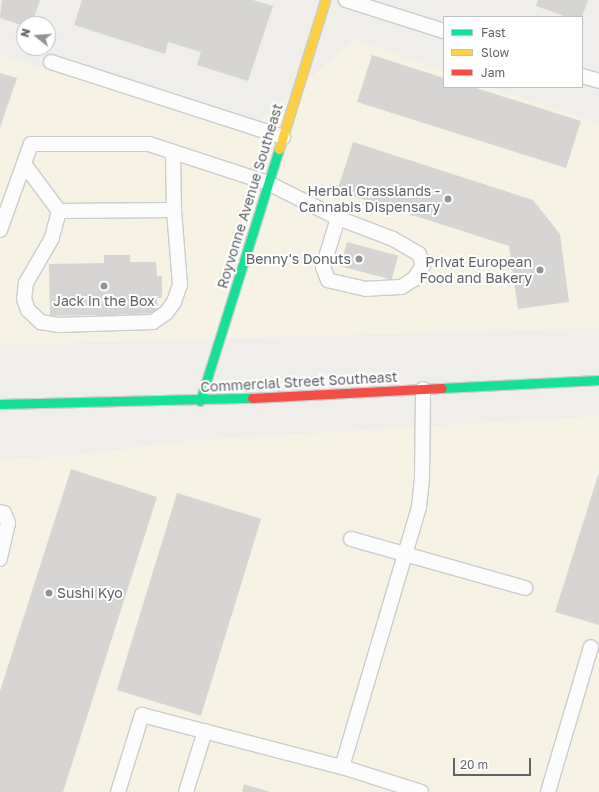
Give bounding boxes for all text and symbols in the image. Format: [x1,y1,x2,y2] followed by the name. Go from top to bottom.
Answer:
[16,16,56,56] north arrow
[443,16,583,88] legend
[481,25,506,40] text: Fast
[18,27,32,39] text: N
[481,45,509,60] text: Slow
[481,65,505,80] text: Jam
[214,101,286,291] street label: Royvonne Avenue Southeast
[299,183,440,216] place label: Herbal Grasslands - Cannabis Dispensary
[443,194,453,204] marker: Herbal Grasslands - Cannabis Dispensary
[246,251,351,267] place label: Benny's Donuts
[354,254,364,264] marker: Benny's Donuts
[420,254,532,286] place label: Privat European Food and Bakery
[535,265,545,275] marker: Privat European Food and Bakery
[99,281,109,291] marker: Jack in the Box
[53,293,155,309] place label: Jack in the Box
[200,368,398,396] street label: Commercial Street Southeast
[57,585,123,601] place label: Sushi Kyo
[44,588,54,598] marker: Sushi Kyo
[455,750,533,776] scale bar
[460,757,488,772] text: 20 m

